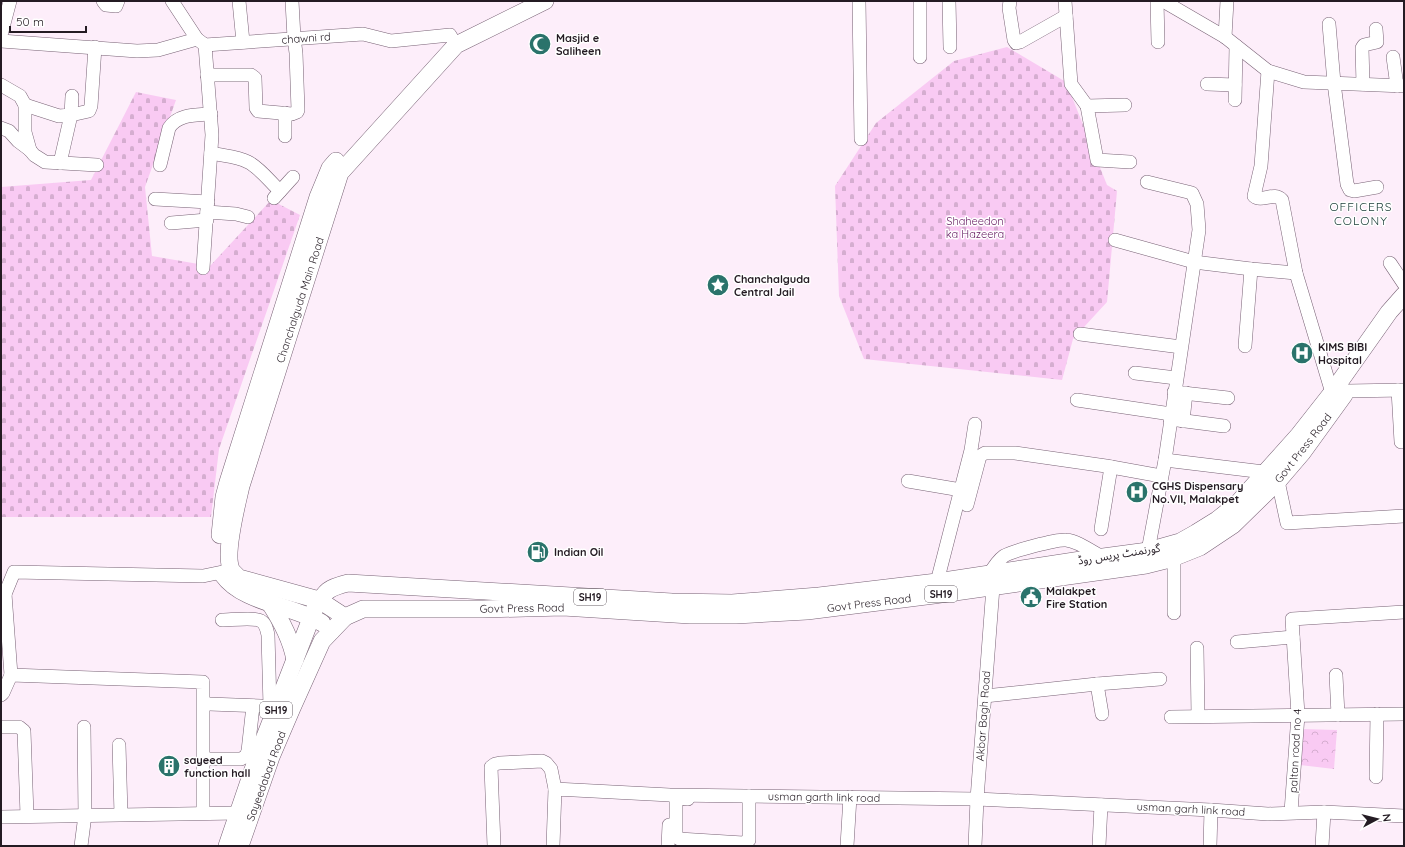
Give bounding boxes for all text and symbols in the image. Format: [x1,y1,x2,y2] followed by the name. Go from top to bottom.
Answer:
[10,8,86,34] scale bar
[16,14,44,29] text: 50 m
[281,29,331,47] street label: chawni rd
[527,31,553,57] mosque icon: Masjid e Saliheen
[556,31,601,58] place label: Masjid e Saliheen
[1329,199,1393,228] district label: OFFICERS COLONY
[946,214,1004,241] park label: Shaheedon ka Hazeera
[273,235,327,365] street label: Chanchalguda Main Road
[705,272,731,298] place icon: Chanchalguda Central Jail
[734,272,810,299] place label: Chanchalguda Central Jail
[1289,340,1315,366] hospital icon: KIMS BIBI Hospital
[1318,340,1367,367] place label: KIMS BIBI Hospital
[1271,410,1335,486] street label: Govt Press Road
[1124,479,1150,505] hospital icon: CGHS Dispensary No.VII, Malakpet
[1152,479,1243,506] place label: CGHS Dispensary No.VII, Malakpet
[525,539,551,565] fuel station icon: Indian Oil
[1077,540,1162,569] street label: گورنمنٹ پریس روڈ
[554,545,604,559] place label: Indian Oil
[1018,584,1044,610] public building icon: Malakpet Fire Station
[1046,584,1107,611] place label: Malakpet Fire Station
[925,586,957,602] road number: SH19
[574,589,606,605] road number: SH19
[826,591,912,615] street label: Govt Press Road
[480,600,564,616] street label: Govt Press Road
[973,670,993,762] street label: Akbar Bagh Road
[260,702,292,718] road number: SH19
[1286,708,1304,793] street label: paltan road no 4
[243,729,289,823] street label: Sayeedabad Road
[156,753,182,779] building icon: sayeed function hall
[184,753,250,780] place label: sayeed function hall
[768,789,880,805] street label: usman garth link road
[1136,799,1246,819] street label: usman garh link road
[1357,799,1397,839] north arrow
[1379,813,1394,823] text: N

